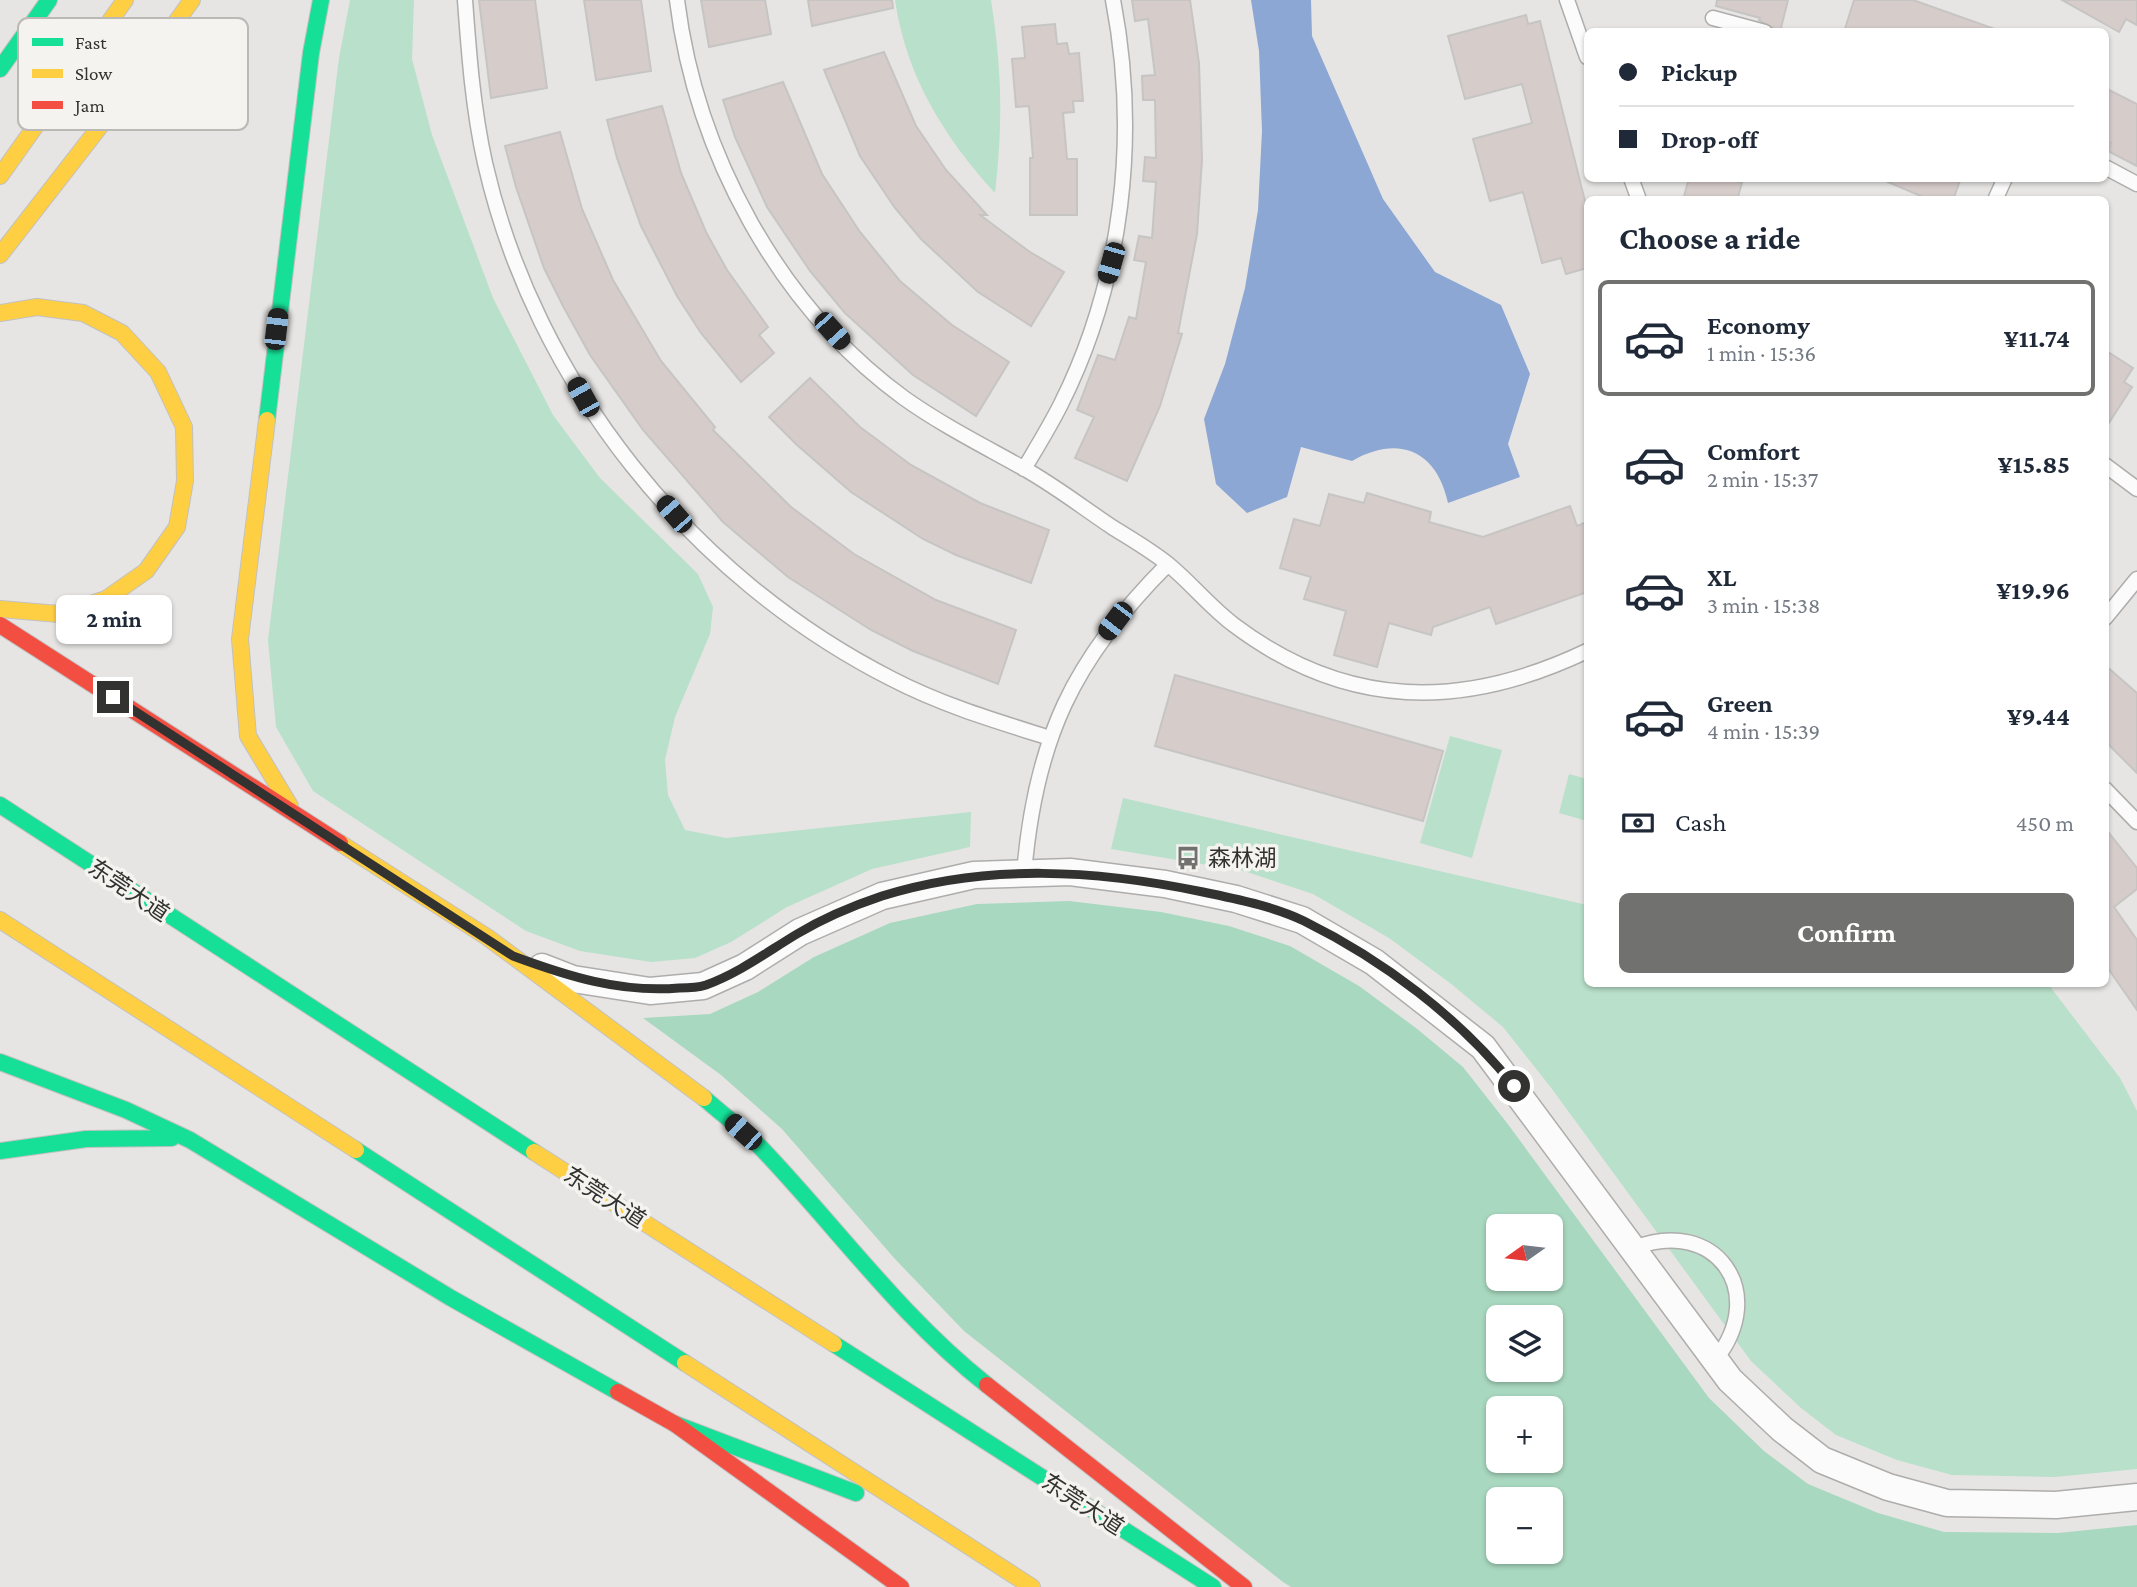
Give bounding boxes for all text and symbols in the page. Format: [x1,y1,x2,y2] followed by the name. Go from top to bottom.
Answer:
[18,18,248,130] legend
[75,32,107,53] text: Fast
[1661,58,1738,87] text: Pickup
[75,63,112,84] text: Slow
[73,95,105,116] text: Jam
[1661,125,1758,154] text: Drop-off
[1619,220,1800,256] text: Choose a ride
[1096,240,1127,286] car
[264,307,289,351] car
[1623,307,1686,370] icon: car
[811,308,854,354] car
[1707,311,1810,340] text: Economy
[2004,324,2070,353] text: ¥11.74
[1707,340,1816,366] text: 1 min · 15:36
[564,374,603,420] car
[1623,433,1686,496] icon: car
[1707,437,1800,466] text: Comfort
[1998,450,2070,479] text: ¥15.85
[1707,466,1818,492] text: 2 min · 15:37
[653,491,696,537] car
[1623,559,1686,622] icon: car
[1707,563,1736,592] text: XL
[1996,576,2070,605] text: ¥19.96
[1707,592,1820,618] text: 3 min · 15:38
[55,596,171,644] callout: 2 min
[1094,598,1137,644] car
[86,606,142,632] text: 2 min
[97,681,129,713] route end
[1623,685,1686,748] icon: car
[1707,689,1773,718] text: Green
[2007,702,2070,731] text: ¥9.44
[1707,718,1820,744] text: 4 min · 15:39
[1619,804,1657,842] icon: cash
[1675,808,1726,837] text: Cash
[2016,810,2074,836] text: 450 m
[1174,844,1202,872] bus stop icon: 森林湖
[1208,845,1277,871] place label: 森林湖
[84,853,174,927] street label: 东莞大道
[1619,893,2074,973] button: Confirm
[1498,1070,1530,1102] route start
[721,1110,766,1154] car
[559,1161,651,1233] street label: 东莞大道
[1486,1214,1563,1292] north arrow
[1486,1214,1563,1564] map controls
[1486,1305,1563,1382] button: layers
[1486,1396,1563,1473] button: +
[1037,1468,1129,1540] street label: 东莞大道
[1486,1487,1563,1564] button: −

